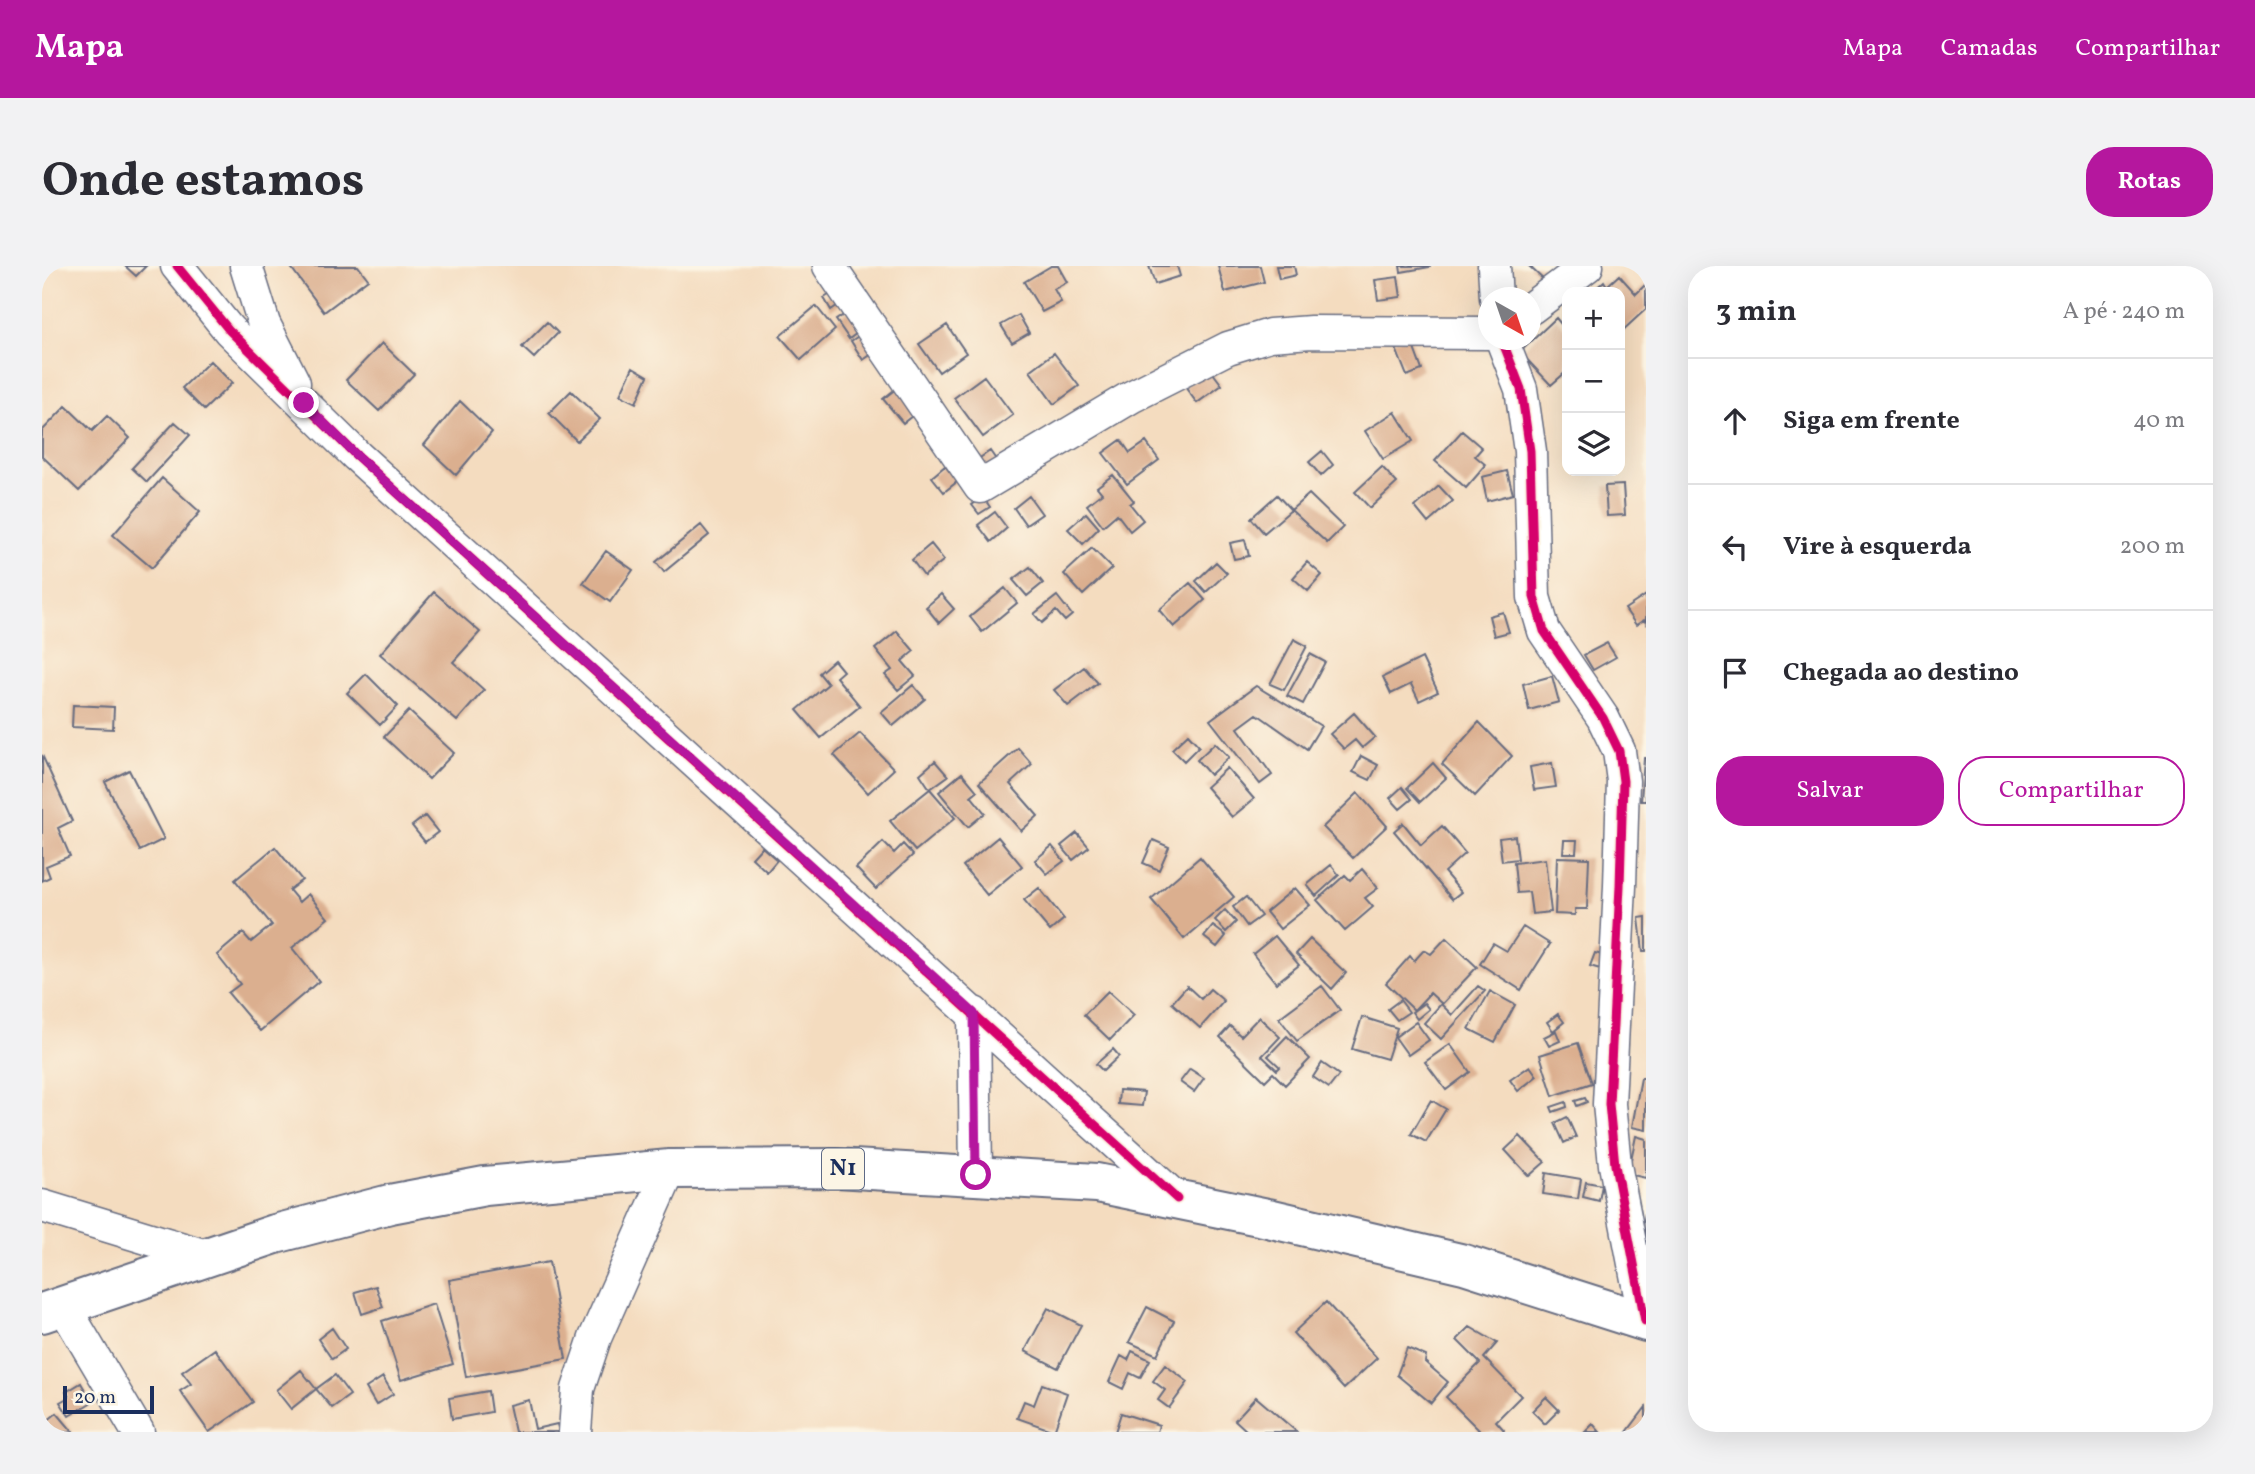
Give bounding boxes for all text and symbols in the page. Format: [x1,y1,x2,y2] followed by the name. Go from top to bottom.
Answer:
[35,26,124,72] text: Mapa
[1843,32,1903,66] text: Mapa
[1941,32,2037,66] text: Camadas
[2075,32,2220,66] text: Compartilhar
[2086,147,2213,217] button: Rotas
[42,148,364,217] text: Onde estamos
[1478,287,1541,350] north arrow
[1562,287,1625,476] map controls
[1562,287,1625,350] button: +
[1716,291,1797,333] text: 3 min
[2063,296,2185,328] text: A pé · 240 m
[1562,350,1625,413] button: −
[288,387,319,418] route end
[1716,402,1754,440] icon: ahead
[1783,403,1960,439] text: Siga em frente
[2133,405,2185,437] text: 40 m
[1562,413,1625,476] button: layers
[1716,528,1754,566] icon: left
[1783,529,1972,565] text: Vire à esquerda
[2120,531,2185,563] text: 200 m
[1716,654,1754,692] icon: arrive
[1783,655,2019,691] text: Chegada ao destino
[1716,756,1944,826] button: Salvar
[1958,756,2185,826] button: Compartilhar
[822,1148,864,1189] road number: N1
[960,1159,991,1190] route start
[63,1383,154,1415] scale bar
[74,1385,116,1411] text: 20 m

